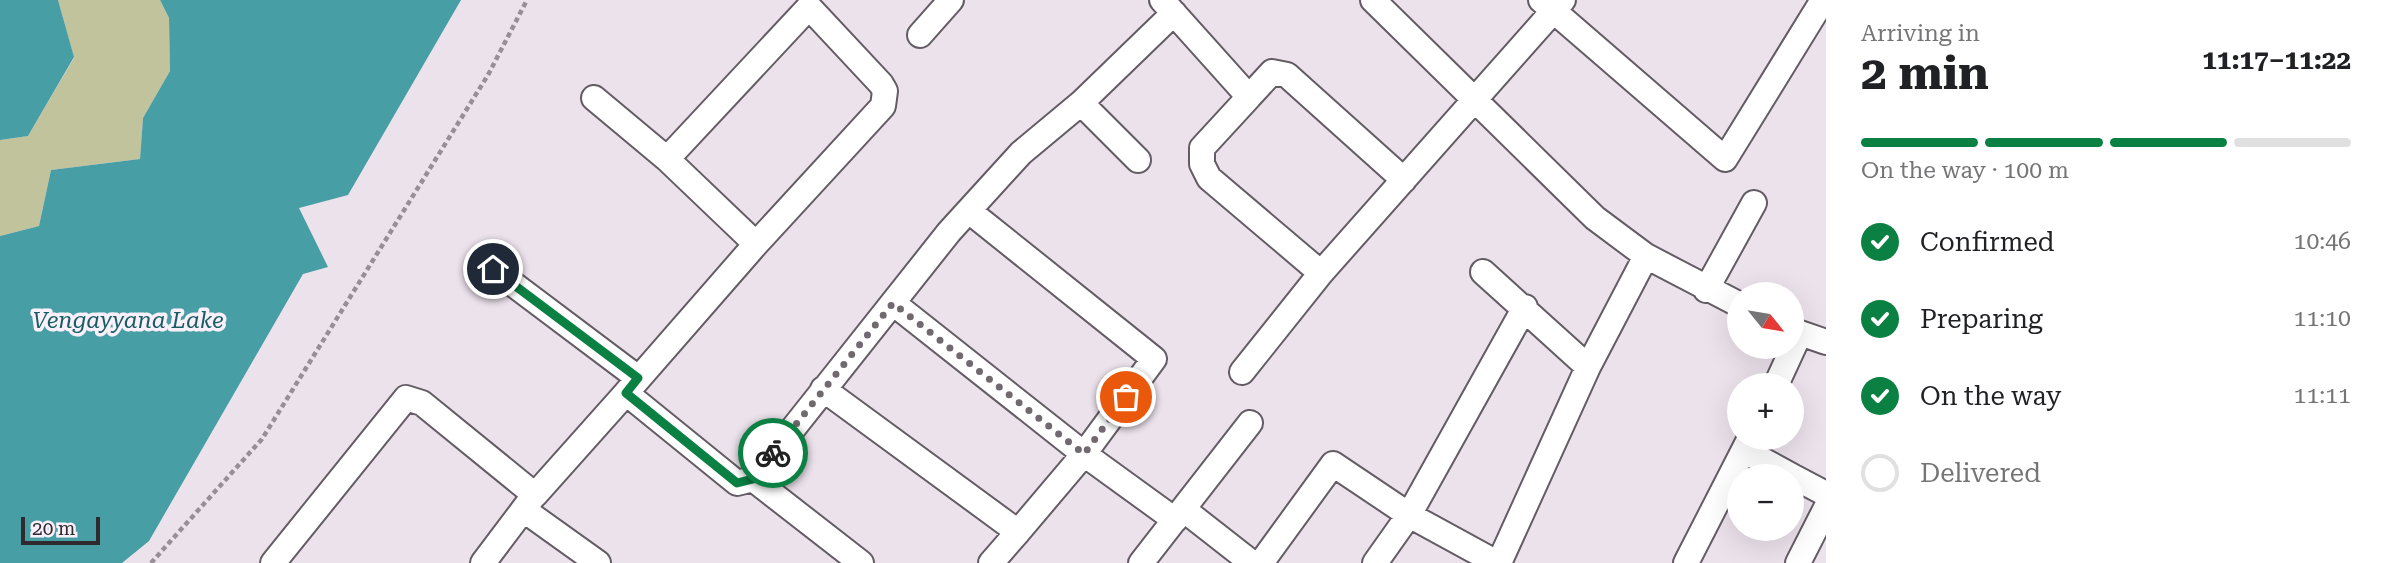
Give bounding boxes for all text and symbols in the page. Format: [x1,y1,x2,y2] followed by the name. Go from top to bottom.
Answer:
[1861,20,1980,47] text: Arriving in
[2202,45,2351,75] text: 11:17–11:22
[1861,46,1989,100] text: 2 min
[1861,157,2069,184] text: On the way · 100 m
[1861,223,1899,261] icon: check
[1920,227,2055,257] text: Confirmed
[2294,228,2351,255] text: 10:46
[463,239,523,299] pin
[474,250,512,288] icon: home
[1727,282,1804,359] north arrow
[1727,282,1804,541] map controls
[1861,300,1899,338] icon: check
[1920,304,2043,334] text: Preparing
[2294,305,2351,332] text: 11:10
[32,307,224,334] water label: Vengayyana Lake
[1096,367,1156,427] pin
[1727,373,1804,450] button: +
[1861,377,1899,415] icon: check
[1107,378,1145,416] icon: bag
[1920,381,2061,411] text: On the way
[2294,382,2351,409] text: 11:11
[738,418,808,488] courier
[754,434,792,472] icon: bike
[1920,458,2041,488] text: Delivered
[1727,464,1804,541] button: −
[21,514,100,546] scale bar
[32,517,75,540] text: 20 m

